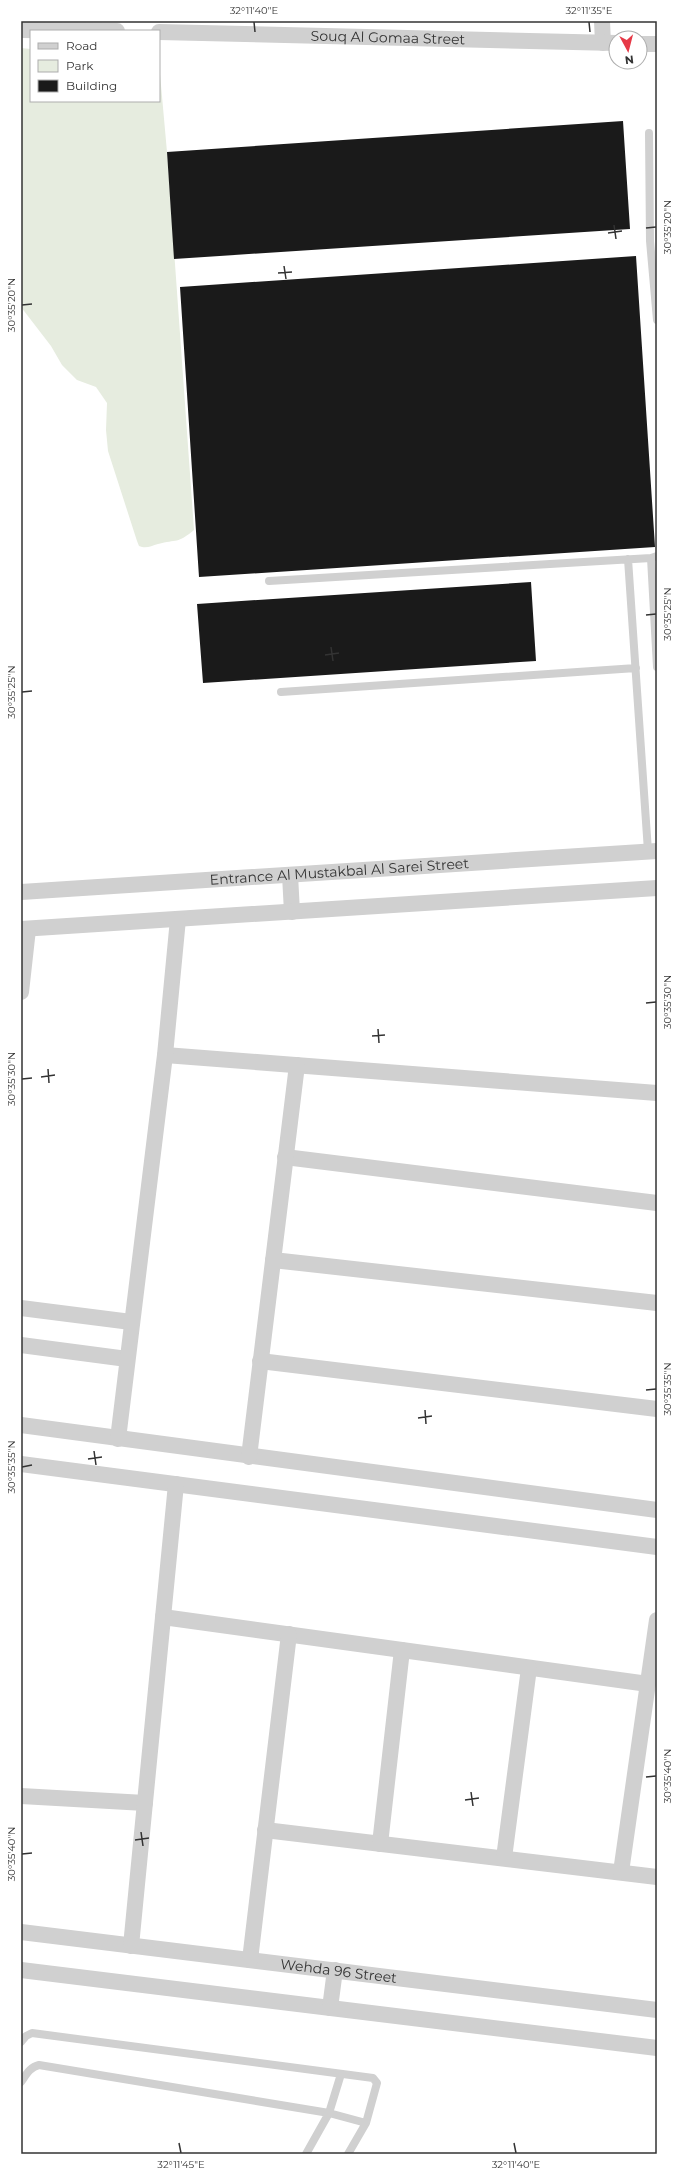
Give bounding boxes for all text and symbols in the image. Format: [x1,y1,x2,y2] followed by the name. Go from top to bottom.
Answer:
[230,4,279,17] text: 32°11'40"E
[566,4,613,17] text: 32°11'35"E
[310,27,466,48] street label: Souq Al Gomaa Street
[30,30,160,102] legend
[608,30,648,70] north arrow
[66,38,97,53] text: Road
[624,52,634,67] text: N
[66,58,94,73] text: Park
[66,78,117,93] text: Building
[661,200,674,254] text: 30°35'20"N
[5,278,18,332] text: 30°35'20"N
[661,587,674,641] text: 30°35'25"N
[5,665,18,719] text: 30°35'25"N
[209,854,470,889] street label: Entrance Al Mustakbal Al Sarei Street
[661,975,674,1029] text: 30°35'30"N
[5,1052,18,1106] text: 30°35'30"N
[661,1362,674,1416] text: 30°35'35"N
[5,1440,18,1494] text: 30°35'35"N
[661,1749,674,1803] text: 30°35'40"N
[5,1827,18,1881] text: 30°35'40"N
[279,1955,398,1987] street label: Wehda 96 Street
[157,2158,205,2171] text: 32°11'45"E
[492,2158,541,2171] text: 32°11'40"E

